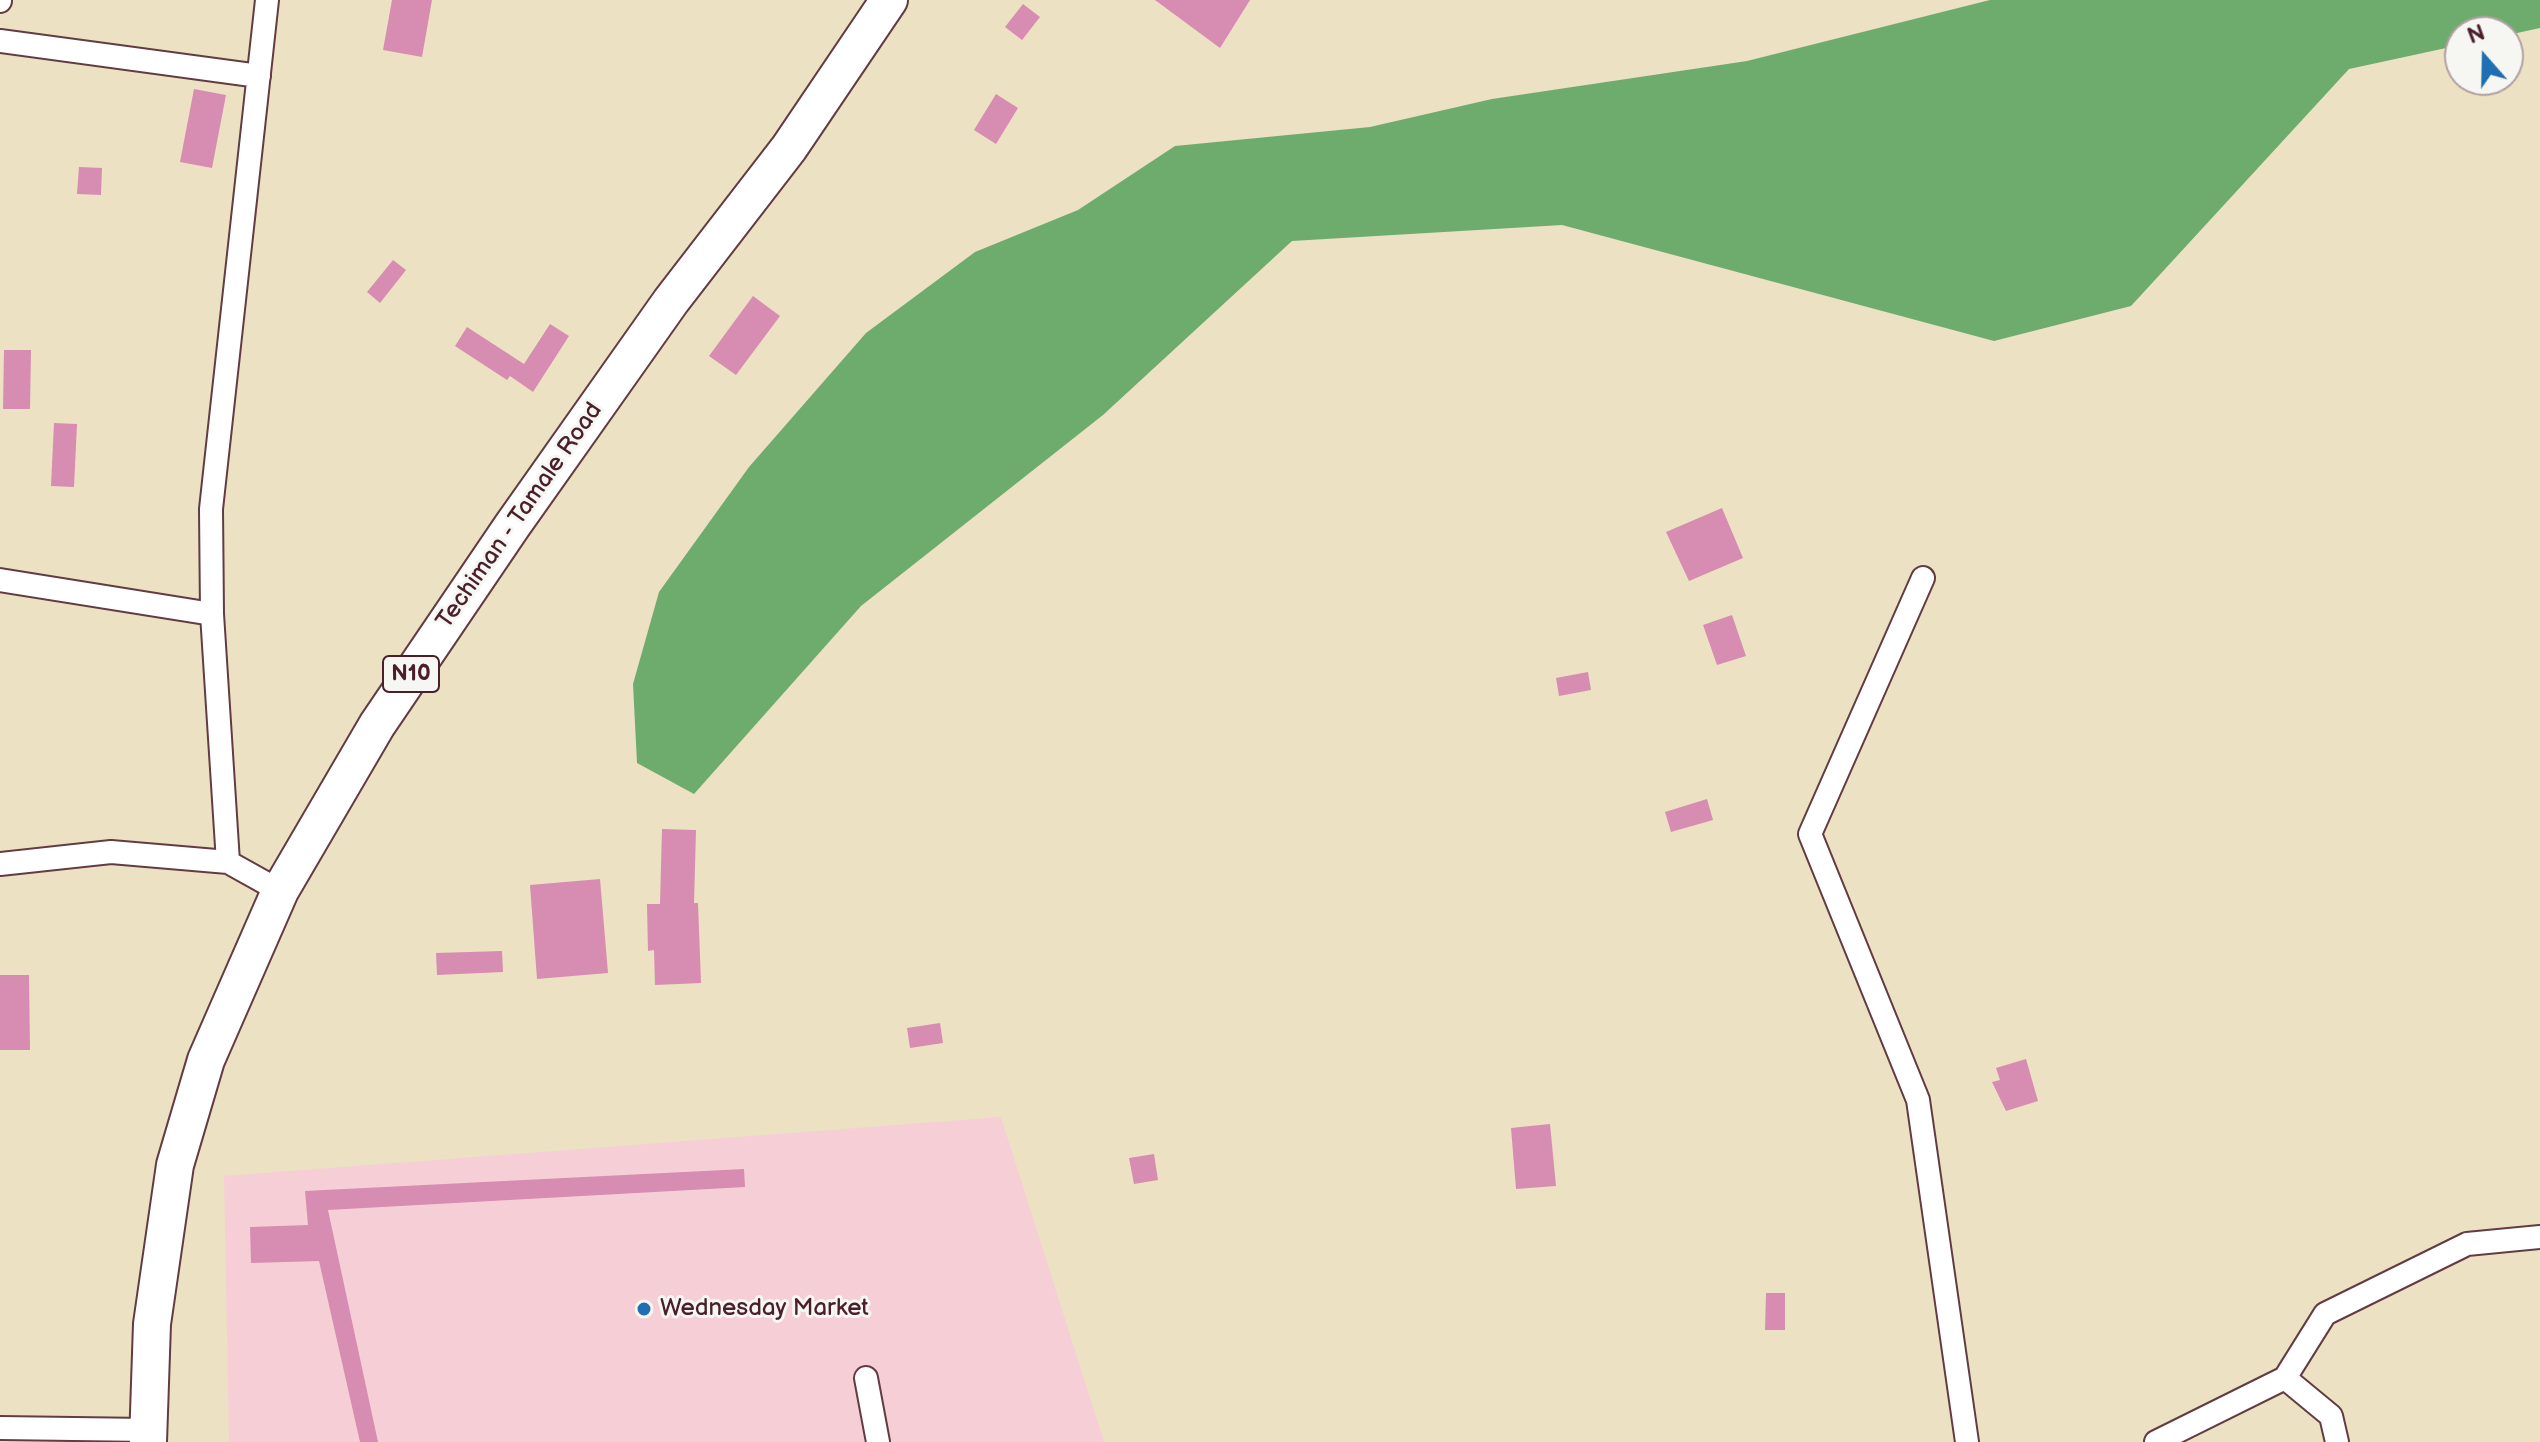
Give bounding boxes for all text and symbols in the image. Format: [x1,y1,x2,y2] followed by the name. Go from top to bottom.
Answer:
[2444,16,2524,96] north arrow
[2464,19,2489,50] text: N
[431,397,609,635] street label: Techiman - Tamale Road
[383,656,439,692] road number: N10
[660,1295,869,1323] place label: Wednesday Market
[635,1300,653,1318] marker: Wednesday Market

